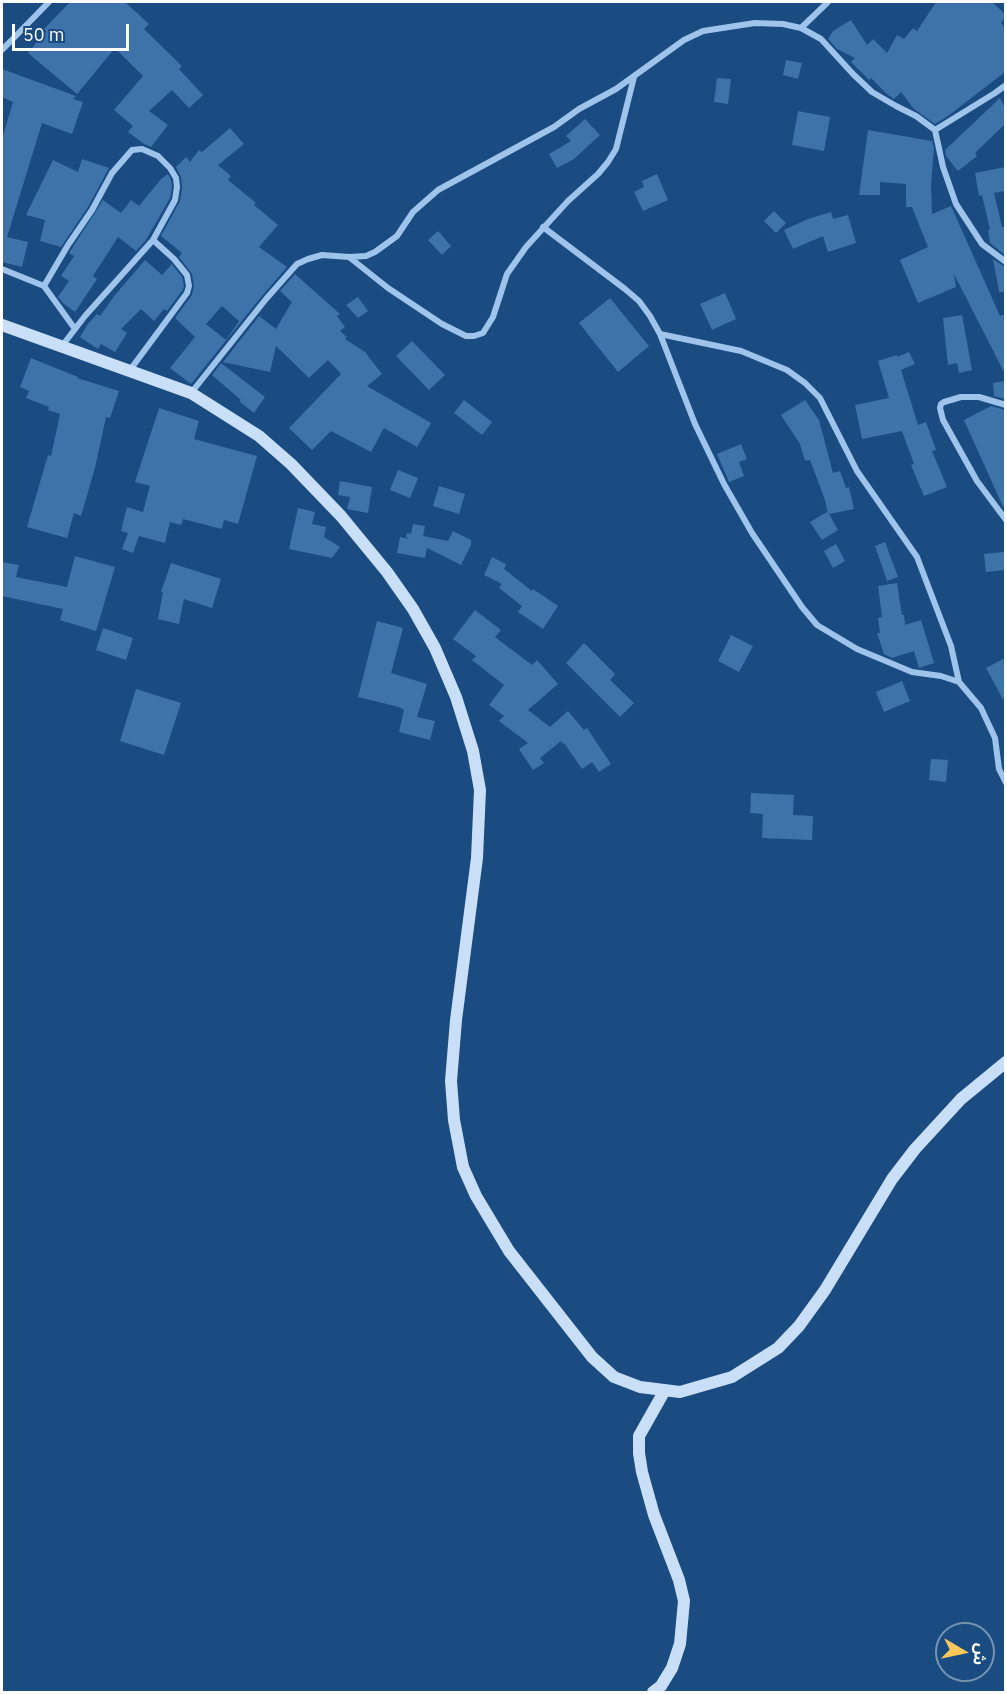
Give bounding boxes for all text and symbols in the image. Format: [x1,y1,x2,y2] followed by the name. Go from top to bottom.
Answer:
[15,12,132,50] scale bar
[23,23,65,46] text: 50 m
[935,1622,995,1682] north arrow
[969,1642,992,1667] text: ش

